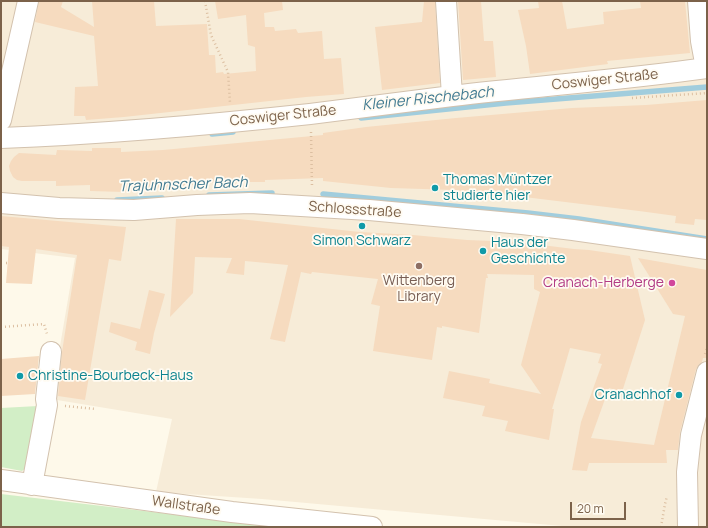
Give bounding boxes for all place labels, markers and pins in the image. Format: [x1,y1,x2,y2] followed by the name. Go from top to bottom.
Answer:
[443,172,552,204] place label: Thomas Müntzer studierte hier
[430,183,440,193] marker: Thomas Müntzer studierte hier
[357,221,367,231] marker: Simon Schwarz
[313,233,411,249] place label: Simon Schwarz
[491,235,565,268] place label: Haus der Geschichte
[478,246,488,256] marker: Haus der Geschichte
[414,261,424,271] marker: Wittenberg Library
[383,273,455,306] place label: Wittenberg Library
[543,275,664,291] place label: Cranach-Herberge
[667,278,677,288] marker: Cranach-Herberge
[28,368,193,384] place label: Christine-Bourbeck-Haus
[15,371,25,381] marker: Christine-Bourbeck-Haus
[595,387,671,403] place label: Cranachhof
[674,390,684,400] marker: Cranachhof

